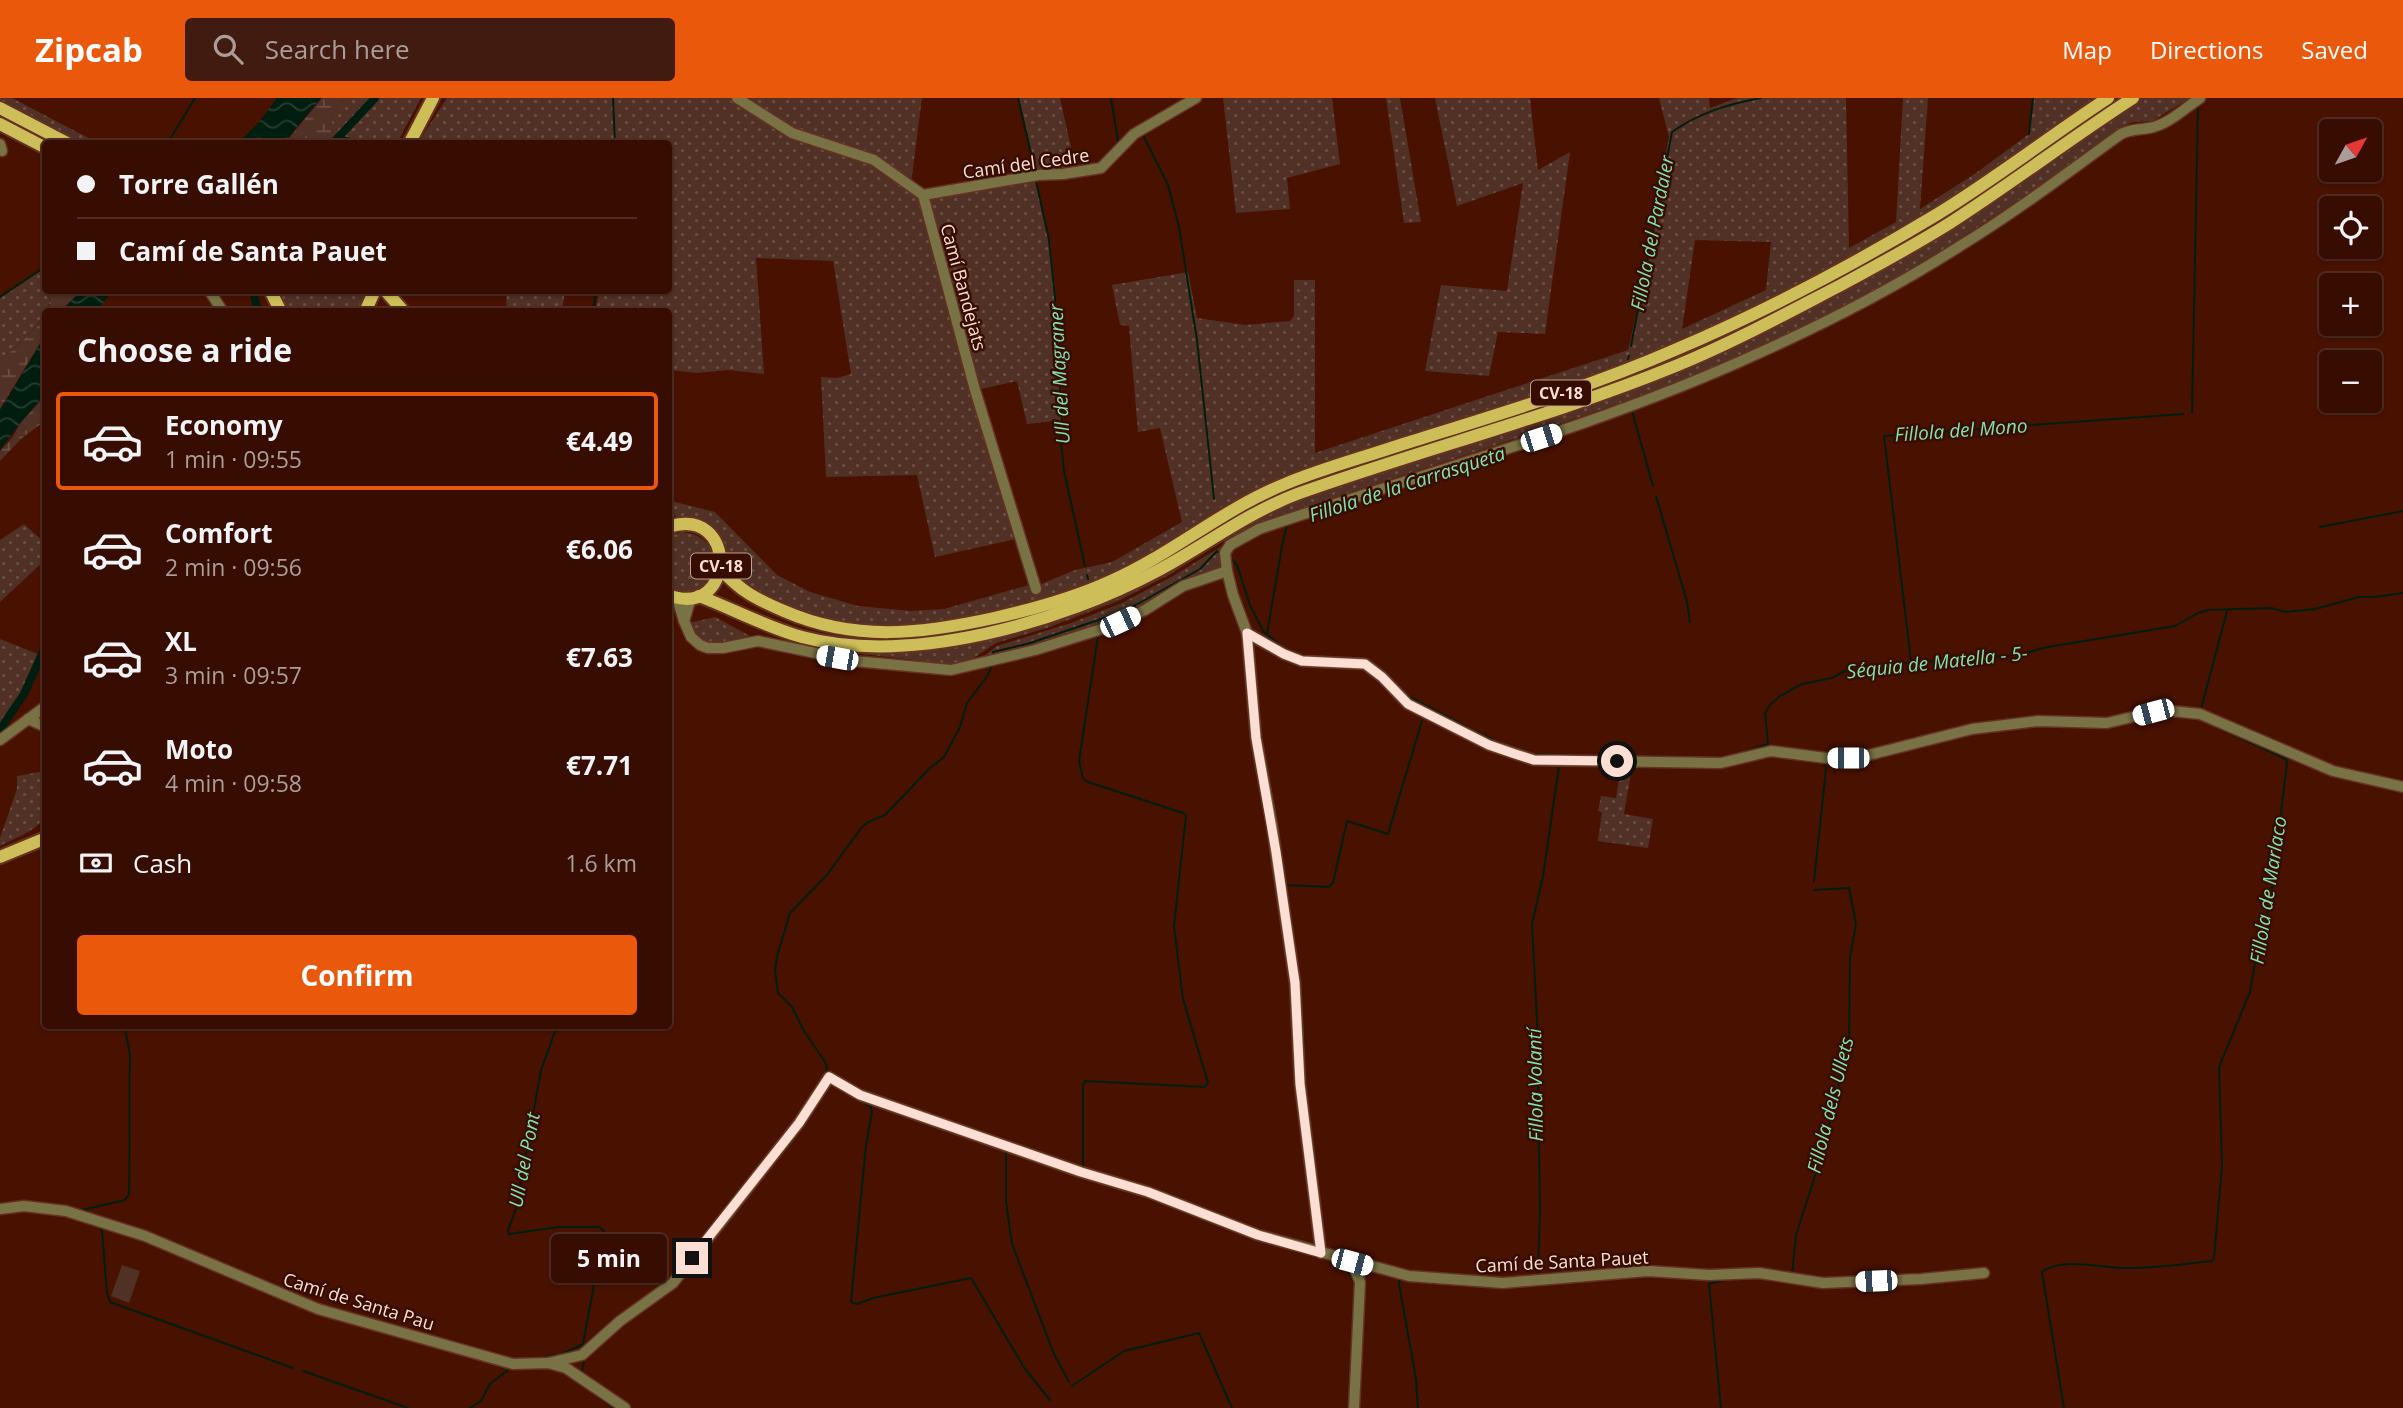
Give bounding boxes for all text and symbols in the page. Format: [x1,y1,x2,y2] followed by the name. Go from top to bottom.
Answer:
[185,18,675,81] search box
[35,27,143,72] text: Zipcab
[209,30,247,68] icon: search
[265,31,410,67] text: Search here
[2062,33,2112,66] text: Map
[2150,33,2263,66] text: Directions
[2301,33,2368,66] text: Saved
[2319,119,2382,182] north arrow
[2319,119,2382,413] map controls
[961,142,1091,184] street label: Camí del Cedre
[1624,152,1680,313] water label: Fillola del Pardaler
[119,166,279,202] text: Torre Gallén
[2319,196,2382,259] button: locate
[936,221,992,353] street label: Camí Bandejats
[119,233,387,269] text: Camí de Santa Pauet
[2319,273,2382,336] button: +
[1042,302,1076,445] water label: Ull del Magraner
[77,328,292,371] text: Choose a ride
[2319,350,2382,413] button: −
[1531,380,1591,406] road number: CV-18
[165,407,283,443] text: Economy
[81,410,144,473] icon: car
[1894,412,2028,448] water label: Fillola del Mono
[1518,422,1565,454] car
[566,423,633,459] text: €4.49
[1306,440,1509,528] water label: Fillola de la Carrasqueta
[165,443,302,475] text: 1 min · 09:55
[165,515,272,551] text: Comfort
[81,518,144,581] icon: car
[566,531,633,567] text: €6.06
[165,551,302,583] text: 2 min · 09:56
[691,554,751,579] road number: CV-18
[1097,604,1144,640] car
[165,623,197,659] text: XL
[81,626,144,689] icon: car
[566,639,633,675] text: €7.63
[1845,640,2029,684] water label: Séquia de Matella - 5-
[815,644,860,672] car
[165,659,302,691] text: 3 min · 09:57
[2130,696,2177,728] car
[165,731,233,767] text: Moto
[81,734,144,797] icon: car
[1601,745,1633,777] route start
[566,747,633,783] text: €7.71
[1828,748,1870,769] car
[165,767,302,799] text: 4 min · 09:58
[2244,814,2292,966] water label: Fillola de Marlaco
[77,844,115,882] icon: cash
[133,845,192,881] text: Cash
[565,847,637,879] text: 1.6 km
[77,935,637,1015] button: Confirm
[1521,1026,1549,1142] water label: Fillola Volantí
[1801,1034,1859,1176] water label: Fillola dels Ullets
[502,1110,546,1210] water label: Ull del Pont
[552,1234,668,1282] callout: 5 min
[577,1242,641,1274] text: 5 min
[676,1242,708,1274] route end
[1475,1244,1649,1278] street label: Camí de Santa Pauet
[1329,1246,1376,1278] car
[280,1267,438,1335] street label: Camí de Santa Pau
[1855,1270,1898,1292] car

